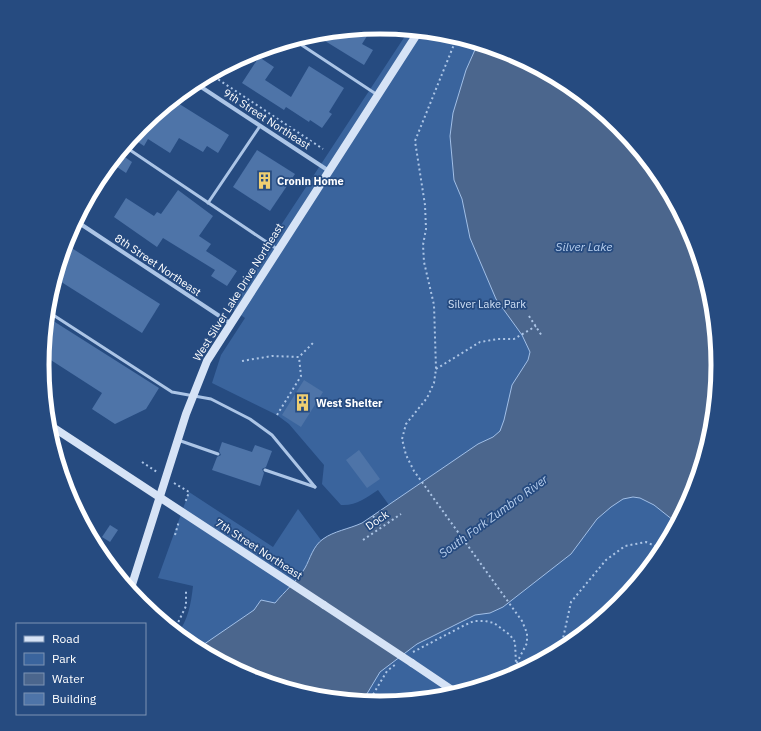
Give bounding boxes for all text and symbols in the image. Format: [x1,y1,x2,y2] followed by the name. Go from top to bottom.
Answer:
[221,86,313,153] street label: 9th Street Northeast
[254,171,274,191] building icon: Cronin Home
[277,174,344,188] place label: Cronin Home
[190,220,286,364] street label: West Silver Lake Drive Northeast
[112,231,204,299] street label: 8th Street Northeast
[555,239,613,254] water label: Silver Lake
[448,297,526,311] park label: Silver Lake Park
[293,393,313,413] building icon: West Shelter
[316,396,383,410] place label: West Shelter
[436,471,551,561] water label: South Fork Zumbro River
[363,507,391,533] street label: Dock
[213,516,305,583] street label: 7th Street Northeast
[16,623,146,715] legend
[52,631,80,646] text: Road
[52,651,77,666] text: Park
[52,671,85,686] text: Water
[52,691,97,706] text: Building

